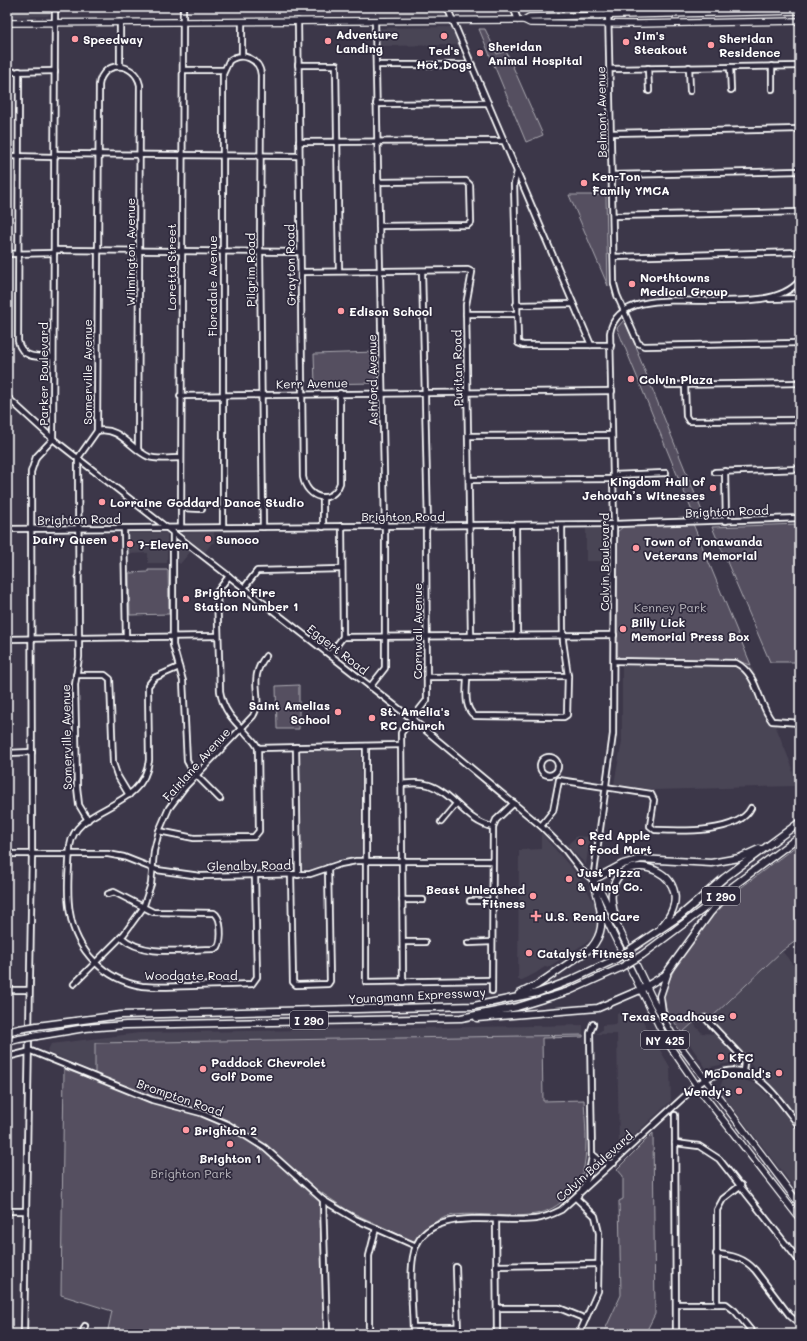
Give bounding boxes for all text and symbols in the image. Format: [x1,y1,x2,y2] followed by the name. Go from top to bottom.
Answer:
[336,26,398,56] place label: Adventure Landing
[634,27,687,57] place label: Jim's Steakout
[719,30,781,60] place label: Sheridan Residence
[83,31,144,47] place label: Speedway
[439,31,449,41] marker: Ted's Hot Dogs
[70,34,80,44] marker: Speedway
[323,36,333,46] marker: Adventure Landing
[621,37,631,47] marker: Jim's Steakout
[488,38,582,68] place label: Sheridan Animal Hospital
[706,40,716,50] marker: Sheridan Residence
[416,42,472,72] place label: Ted's Hot Dogs
[475,48,485,58] marker: Sheridan Animal Hospital
[592,66,610,158] street label: Belmont Avenue
[592,168,670,198] place label: Ken-Ton Family YMCA
[579,178,589,188] marker: Ken-Ton Family YMCA
[122,198,138,306] street label: Wilmington Avenue
[163,224,179,310] street label: Loretta Street
[281,224,299,306] street label: Grayton Road
[242,233,258,307] street label: Pilgrim Road
[204,235,220,337] street label: Floradale Avenue
[640,269,728,299] place label: Northtowns Medical Group
[627,279,637,289] marker: Northtowns Medical Group
[349,303,432,319] place label: Edison School
[336,306,346,316] marker: Edison School
[79,319,95,425] street label: Somerville Avenue
[35,322,51,426] street label: Parker Boulevard
[448,329,466,407] street label: Puritan Road
[363,334,381,426] street label: Ashford Avenue
[639,371,713,387] place label: Colvin Plaza
[276,374,348,392] street label: Kerr Avenue
[626,374,636,384] marker: Colvin Plaza
[582,473,706,503] place label: Kingdom Hall of Jehovah’s Witnesses
[708,483,718,493] marker: Kingdom Hall of Jehovah’s Witnesses
[110,494,304,510] place label: Lorraine Goddard Dance Studio
[97,497,107,507] marker: Lorraine Goddard Dance Studio
[685,502,769,520] street label: Brighton Road
[361,508,445,524] street label: Brighton Road
[37,510,121,528] street label: Brighton Road
[596,512,612,611] street label: Colvin Boulevard
[32,531,107,547] place label: Dairy Queen
[216,531,259,547] place label: Sunoco
[644,533,763,563] place label: Town of Tonawanda Veterans Memorial
[110,534,120,544] marker: Dairy Queen
[203,534,213,544] marker: Sunoco
[138,536,188,552] place label: 7-Eleven
[125,539,135,549] marker: 7-Eleven
[631,543,641,553] marker: Town of Tonawanda Veterans Memorial
[409,583,425,679] street label: Cornwall Avenue
[194,584,298,614] place label: Brighton Fire Station Number 1
[181,594,191,604] marker: Brighton Fire Station Number 1
[634,599,706,615] park label: Kenney Park
[631,614,750,644] place label: Billy Lick Memorial Press Box
[304,620,372,678] street label: Eggert Road
[618,624,628,634] marker: Billy Lick Memorial Press Box
[57,684,75,790] street label: Somerville Avenue
[249,697,330,727] place label: Saint Amelias School
[380,703,450,733] place label: St. Amelia's RC Church
[333,707,343,717] marker: Saint Amelias School
[367,713,377,723] marker: St. Amelia's RC Church
[159,724,233,804] street label: Fairlane Avenue
[589,827,652,857] place label: Red Apple Food Mart
[576,837,586,847] marker: Red Apple Food Mart
[207,856,292,874] street label: Glenalby Road
[577,864,643,894] place label: Just Pizza & Wing Co.
[564,874,574,884] marker: Just Pizza & Wing Co.
[426,881,525,911] place label: Beast Unleashed Fitness
[702,887,740,905] road number: I 290
[528,891,538,901] marker: Beast Unleashed Fitness
[545,908,640,924] place label: U.S. Renal Care
[530,910,542,922] marker: U.S. Renal Care
[537,945,635,961] place label: Catalyst Fitness
[524,948,534,958] marker: Catalyst Fitness
[144,967,238,983] street label: Woodgate Road
[348,983,486,1007] street label: Youngmann Expressway
[622,1008,725,1024] place label: Texas Roadhouse
[290,1011,328,1029] road number: I 290
[728,1011,738,1021] marker: Texas Roadhouse
[641,1031,689,1049] road number: NY 425
[729,1049,754,1065] place label: KFC
[716,1052,726,1062] marker: KFC
[211,1054,326,1084] place label: Paddock Chevrolet Golf Dome
[198,1064,208,1074] marker: Paddock Chevrolet Golf Dome
[704,1065,771,1081] place label: McDonald's
[774,1068,784,1078] marker: McDonald's
[135,1075,226,1119] street label: Brompton Road
[683,1083,731,1099] place label: Wendy's
[734,1086,744,1096] marker: Wendy's
[194,1122,257,1138] place label: Brighton 2
[181,1125,191,1135] marker: Brighton 2
[552,1127,636,1205] street label: Colvin Boulevard
[225,1139,235,1149] marker: Brighton 1
[199,1150,261,1166] place label: Brighton 1
[151,1165,231,1181] park label: Brighton Park

